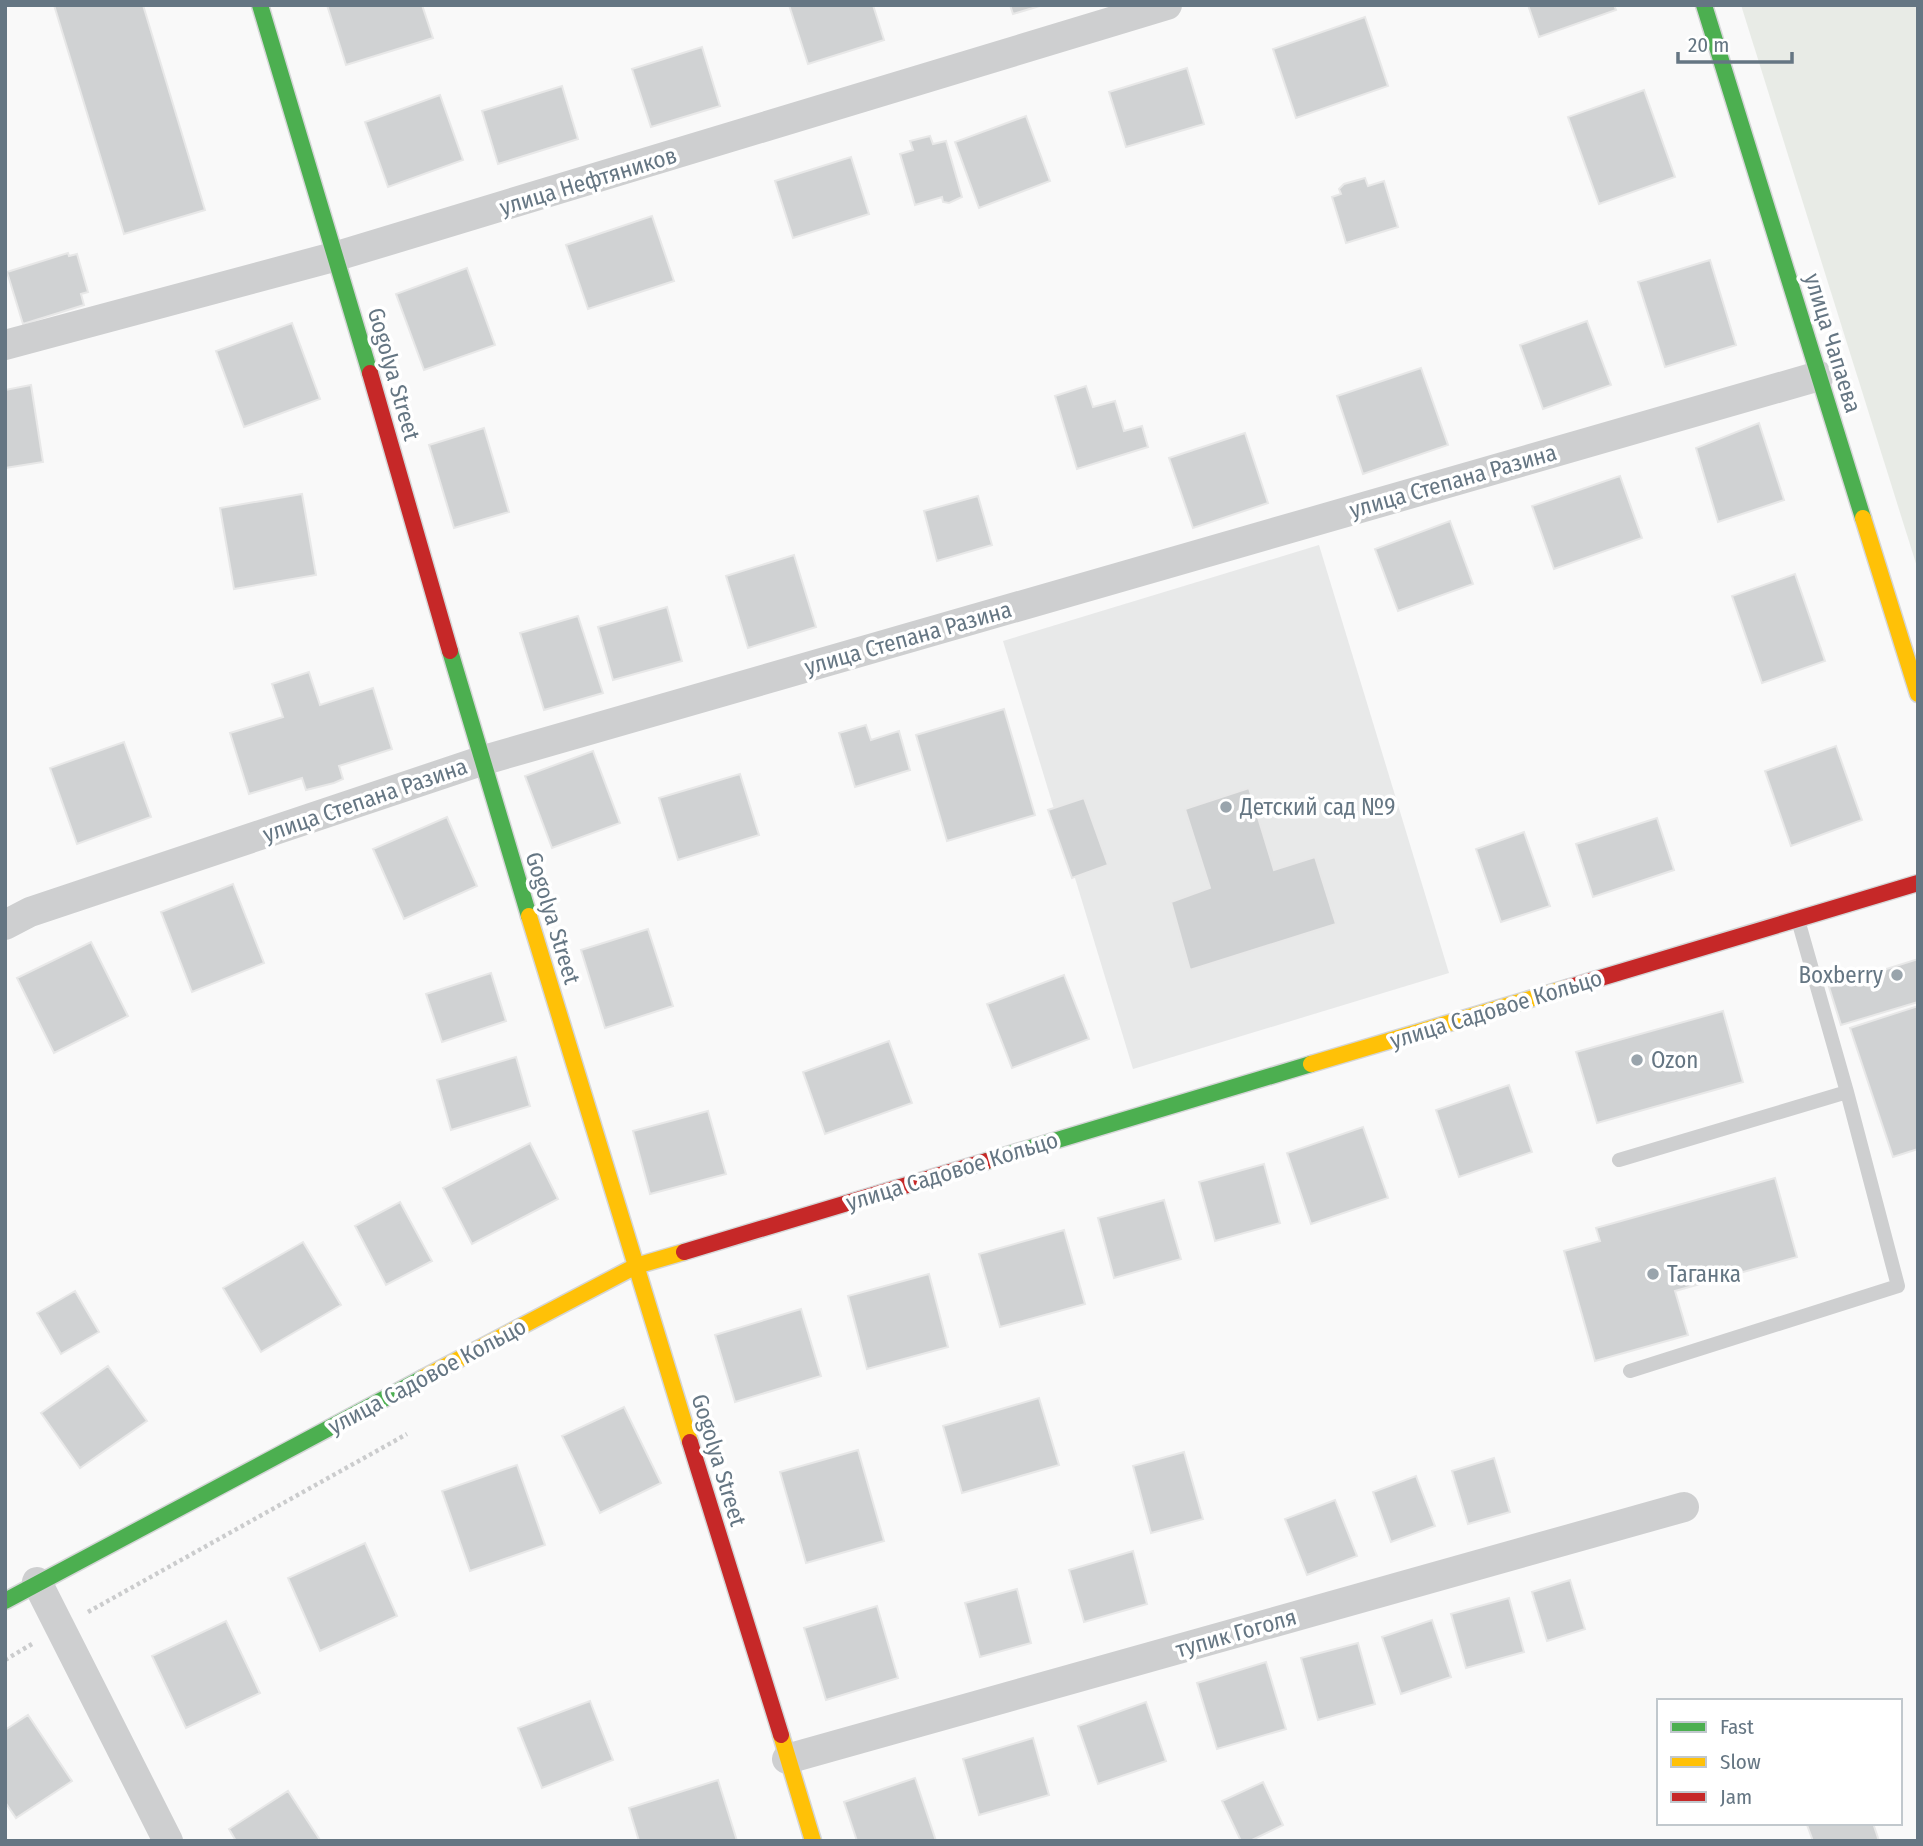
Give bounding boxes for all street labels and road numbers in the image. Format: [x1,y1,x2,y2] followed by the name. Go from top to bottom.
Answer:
[496,141,680,221] street label: улица Нефтяников
[1799,270,1867,416] street label: улица Чапаева
[362,304,426,444] street label: Gogolya Street
[1346,438,1560,524] street label: улица Степана Разина
[801,595,1015,681] street label: улица Степана Разина
[259,752,471,848] street label: улица Степана Разина
[520,848,587,988] street label: Gogolya Street
[1387,963,1605,1055] street label: улица Садовое Кольцо
[843,1125,1061,1217] street label: улица Садовое Кольцо
[323,1312,531,1440] street label: улица Садовое Кольцо
[686,1390,753,1530] street label: Gogolya Street
[1172,1602,1300,1664] street label: тупик Гоголя

